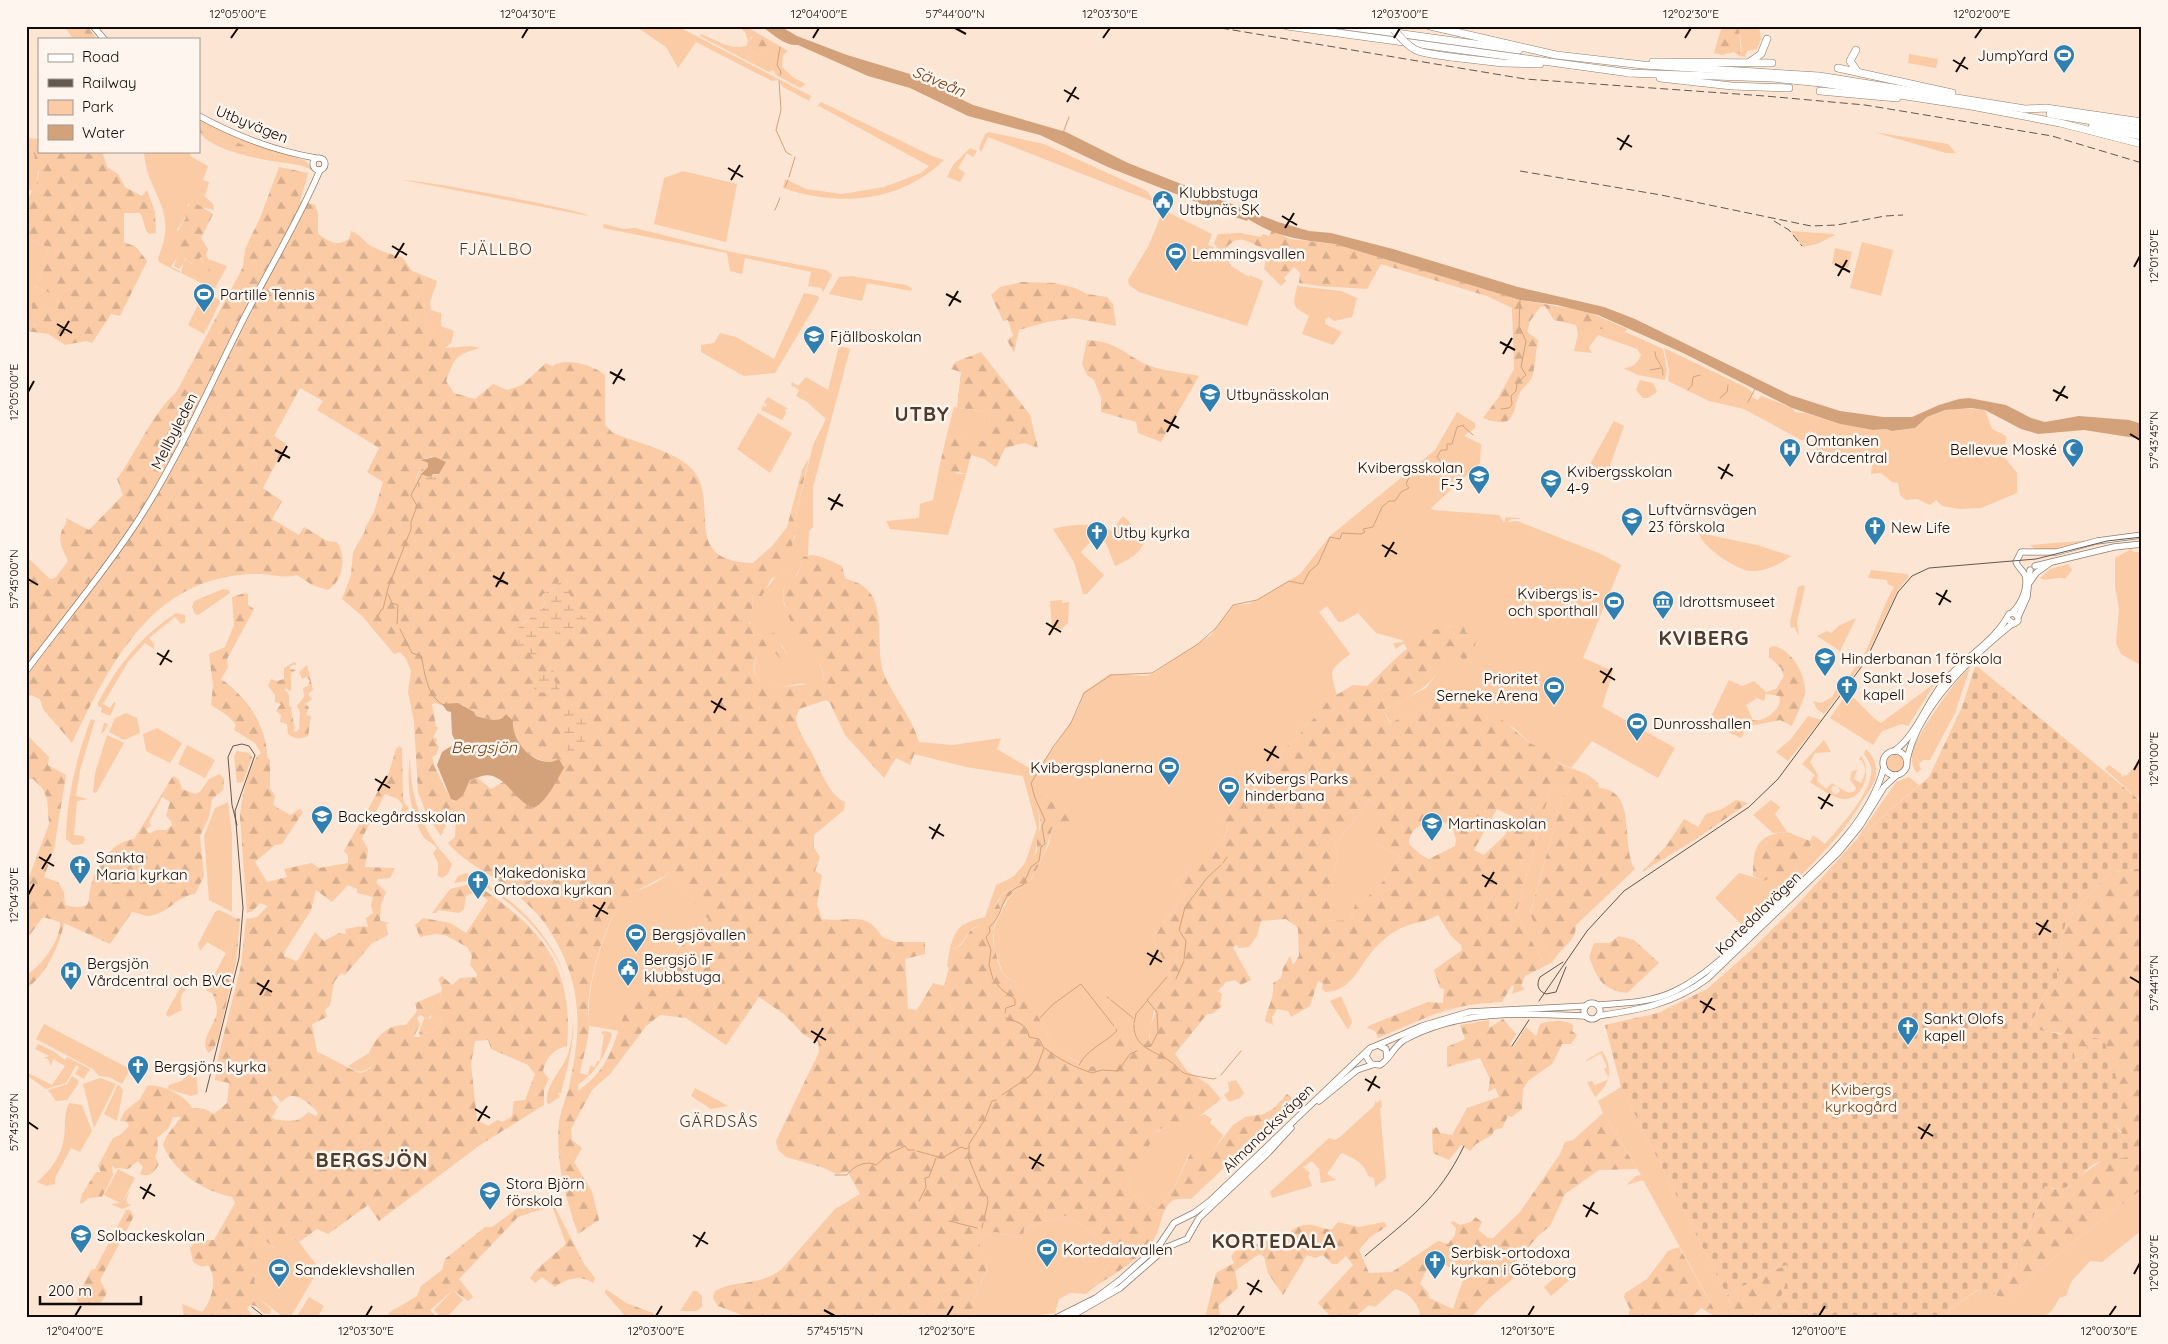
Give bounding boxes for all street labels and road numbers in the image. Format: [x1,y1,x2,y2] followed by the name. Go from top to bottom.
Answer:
[213,101,291,147] street label: Utbyvägen
[147,390,201,472] street label: Mellbyleden
[1711,867,1805,959] street label: Kortedalavägen
[1218,1080,1318,1176] street label: Almanacksvägen

